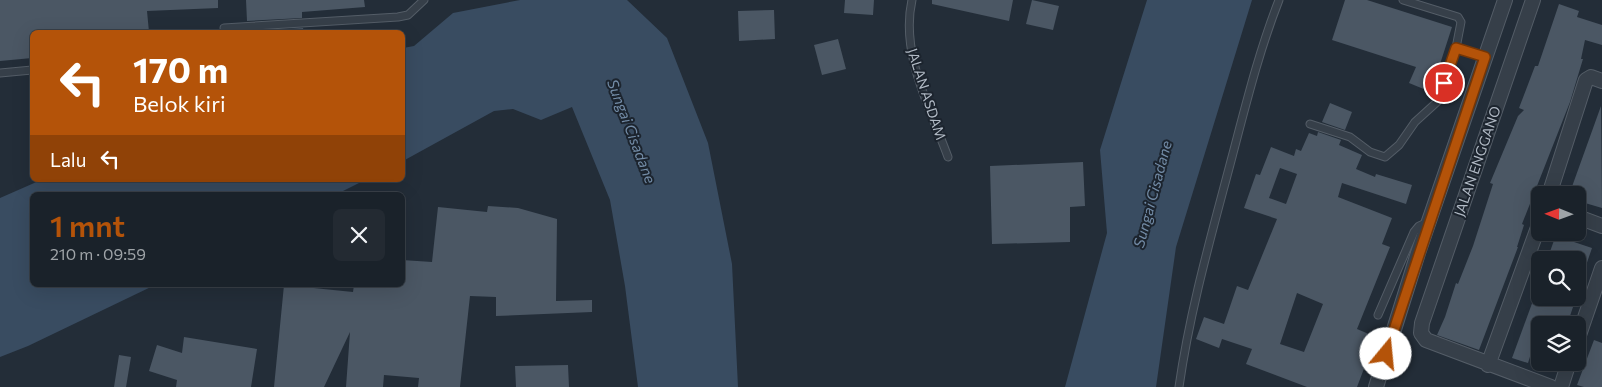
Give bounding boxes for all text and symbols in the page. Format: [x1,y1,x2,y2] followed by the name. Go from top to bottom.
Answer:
[904,46,950,142] street label: JALAN ASDAM
[133,47,228,90] text: 170 m
[50,50,115,115] icon: left
[1423,62,1465,104] pin
[1430,69,1458,97] icon: arrive
[604,76,660,186] water label: Sungai Cisadane
[133,90,226,117] text: Belok kiri
[1450,104,1504,218] street label: JALAN ENGGANO
[1129,138,1175,250] water label: Sungai Cisadane
[96,145,124,173] icon: left
[50,148,86,171] text: Lalu
[1531,186,1586,241] north arrow
[1531,186,1586,371] map controls
[50,206,125,243] text: 1 mnt
[333,209,385,261] button: close
[50,244,146,263] text: 210 m · 09:59
[1531,251,1586,306] button: search
[1531,316,1586,371] button: layers
[1359,327,1411,379] position arrow

